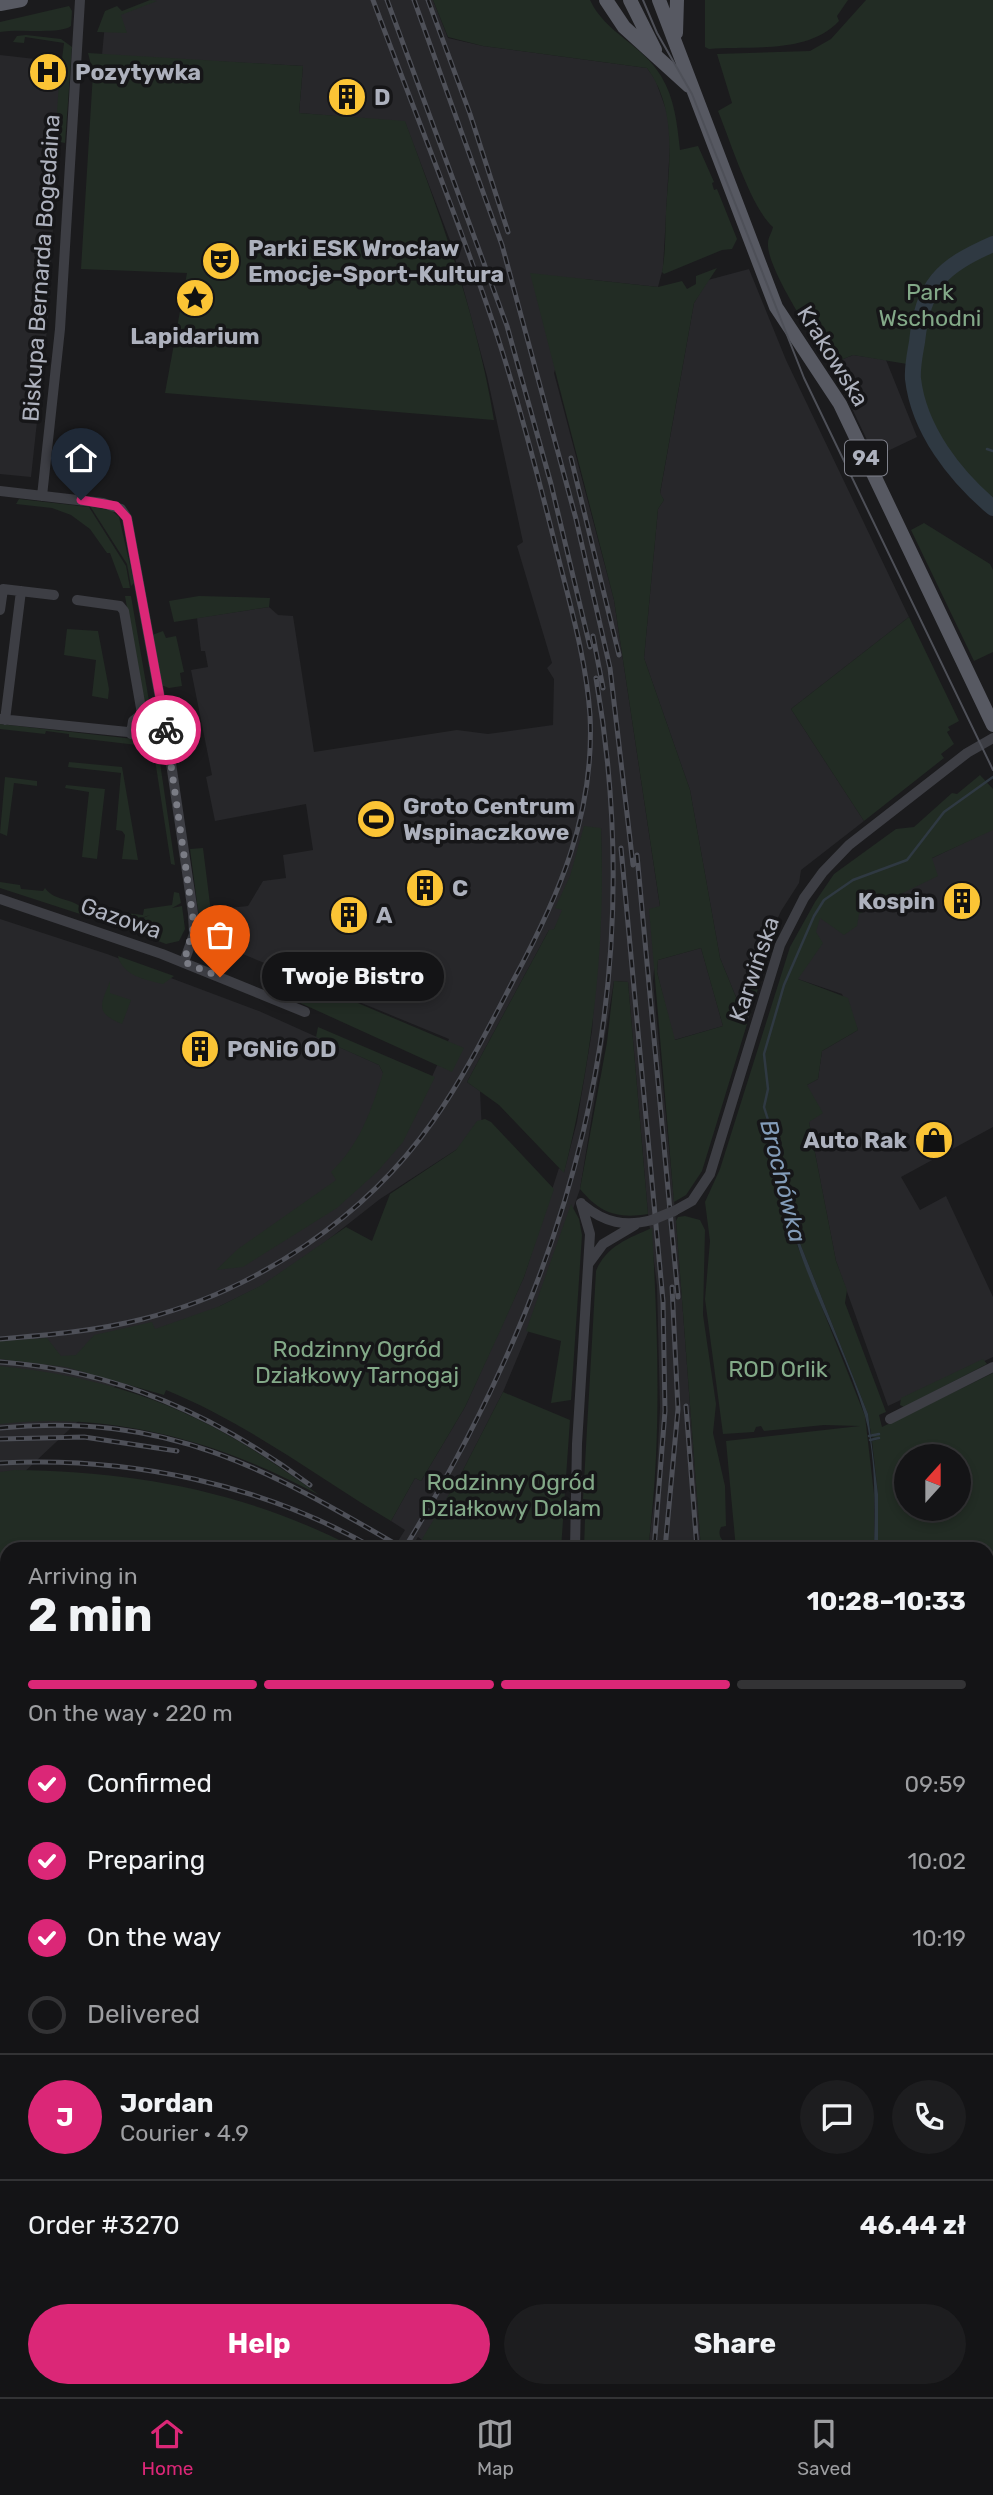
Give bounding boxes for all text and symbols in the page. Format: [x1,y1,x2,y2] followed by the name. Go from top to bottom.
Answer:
[27,51,69,93] hospital icon: Pozytywka
[75,58,201,86] place label: Pozytywka
[326,76,368,118] building icon: D
[374,83,390,111] place label: D
[16,113,66,423] street label: Biskupa Bernarda Bogedaina
[248,234,504,288] place label: Parki ESK Wrocław Emocje-Sport-Kultura
[200,240,242,282] theatre icon: Parki ESK Wrocław Emocje-Sport-Kultura
[174,277,216,319] place icon: Lapidarium
[879,278,981,332] park label: Park Wschodni
[791,300,875,412] street label: Krakowska
[130,322,260,350] place label: Lapidarium
[51,428,111,500] pin
[62,439,100,477] icon: home
[845,440,887,476] road number: 94
[131,695,201,765] courier
[147,711,185,749] icon: bike
[403,792,575,846] place label: Groto Centrum Wspinaczkowe
[355,798,397,840] sports icon: Groto Centrum Wspinaczkowe
[404,867,446,909] building icon: C
[452,874,468,902] place label: C
[941,880,983,922] building icon: Kospin
[858,887,935,915] place label: Kospin
[77,891,165,945] street label: Gazowa
[328,894,370,936] building icon: A
[376,901,393,929] place label: A
[190,905,250,977] pin
[723,913,785,1025] street label: Karwińska
[201,916,239,954] icon: bag
[262,953,444,1002] callout: Twoje Bistro
[282,962,424,990] text: Twoje Bistro
[179,1028,221,1070] building icon: PGNiG OD
[227,1035,337,1063] place label: PGNiG OD
[754,1117,812,1245] water label: Brochówka
[913,1119,955,1161] shop icon: Auto Rak
[803,1126,908,1154] place label: Auto Rak
[255,1335,459,1389] park label: Rodzinny Ogród Działkowy Tarnogaj
[728,1355,828,1383] park label: ROD Orlik
[894,1444,971,1521] north arrow
[894,1444,971,1521] map controls
[421,1468,601,1522] park label: Rodzinny Ogród Działkowy Dolam
[28,1562,138,1590] text: Arriving in
[807,1586,966,1617] text: 10:28–10:33
[28,1588,153,1643] text: 2 min
[28,1699,233,1727] text: On the way · 220 m
[28,1765,66,1803] icon: check
[87,1768,212,1799] text: Confirmed
[905,1770,966,1798] text: 09:59
[28,1842,66,1880] icon: check
[87,1845,205,1876] text: Preparing
[908,1847,966,1875] text: 10:02
[28,1919,66,1957] icon: check
[87,1922,221,1953] text: On the way
[912,1924,966,1952] text: 10:19
[87,1999,200,2030] text: Delivered
[800,2080,874,2154] button: chat
[892,2080,966,2154] button: phone
[120,2088,213,2119] text: Jordan
[56,2102,74,2133] text: J
[120,2119,249,2147] text: Courier · 4.9
[28,2210,180,2241] text: Order #3270
[860,2210,966,2241] text: 46.44 zł
[28,2304,490,2384] button: Help
[504,2304,966,2384] button: Share
[141,2415,193,2480] tab: Home
[476,2415,514,2480] tab: Map
[797,2415,852,2480] tab: Saved

